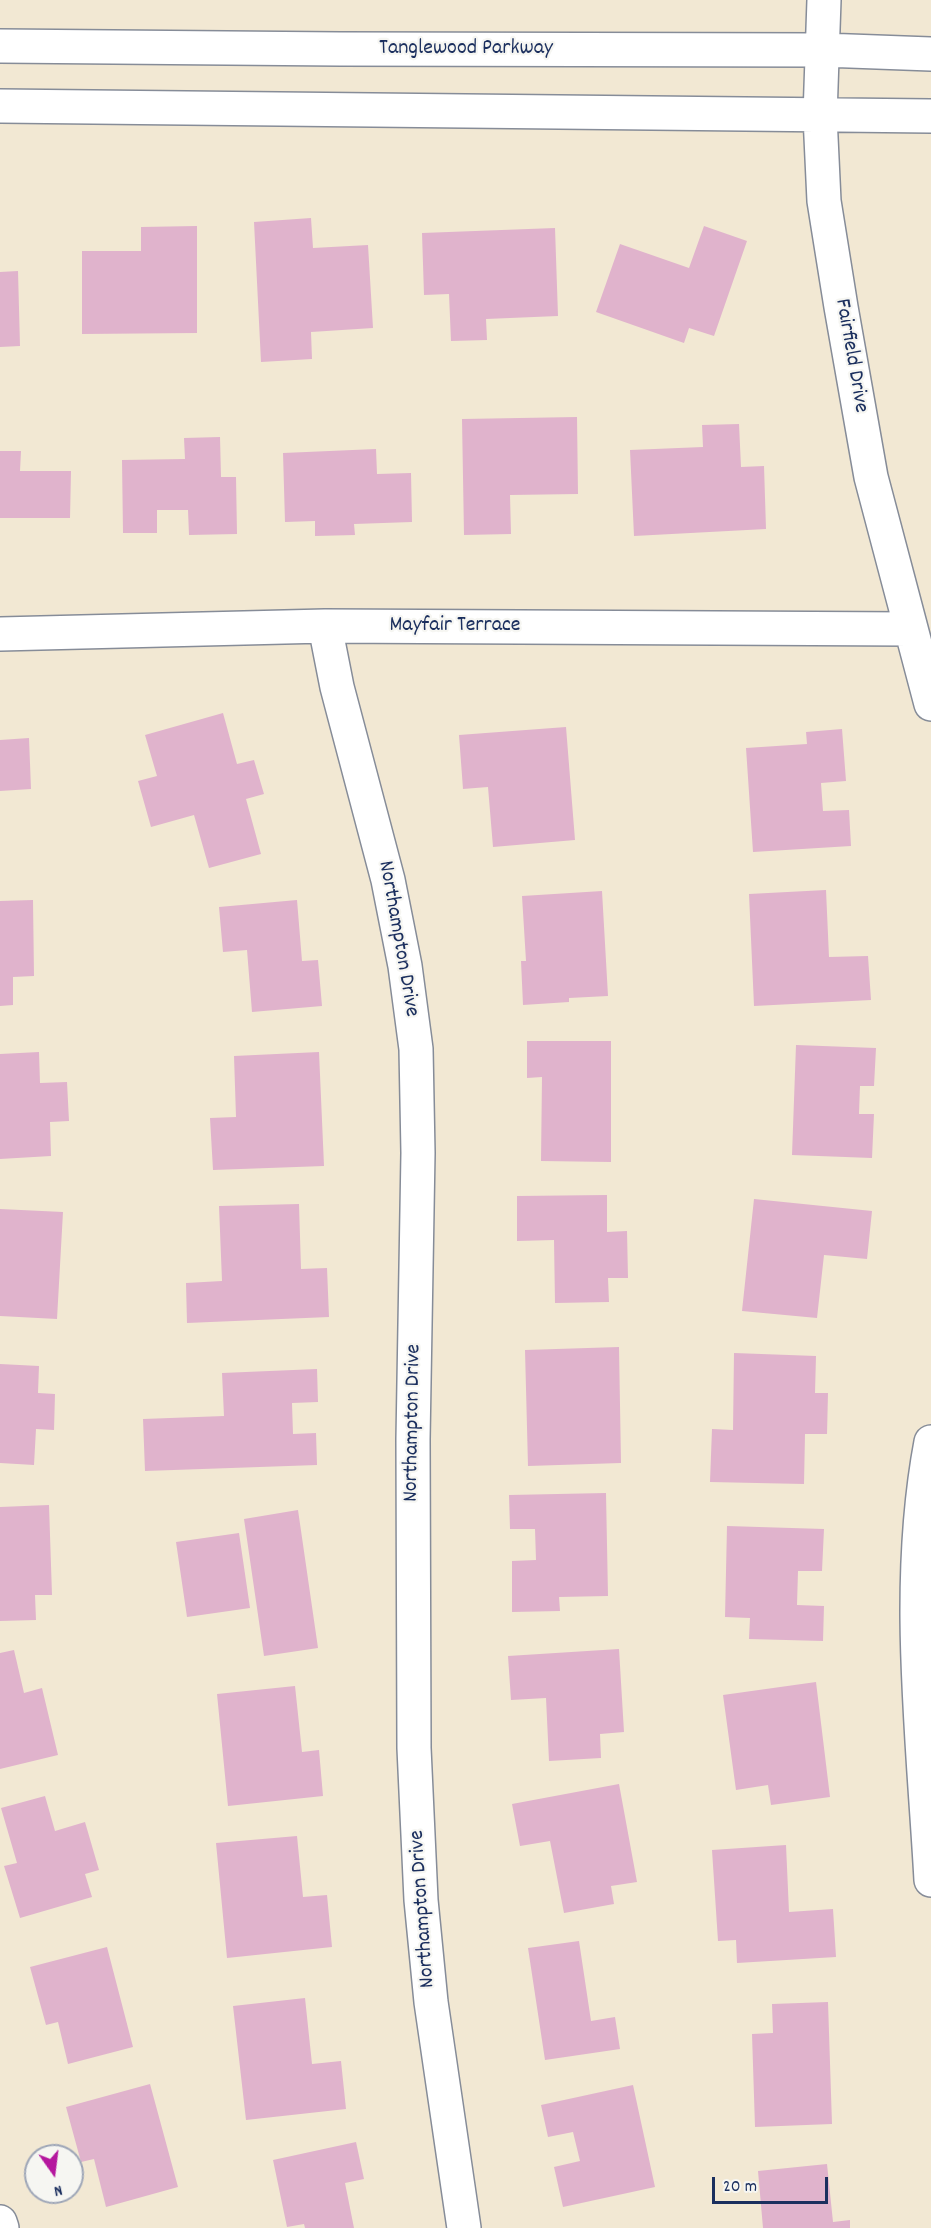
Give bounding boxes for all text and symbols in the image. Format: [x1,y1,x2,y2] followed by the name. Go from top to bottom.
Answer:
[379,37,553,63] street label: Tanglewood Parkway
[827,297,873,415] street label: Fairfield Drive
[389,614,521,640] street label: Mayfair Terrace
[370,859,424,1019] street label: Northampton Drive
[399,1344,429,1502] street label: Northampton Drive
[405,1829,443,1989] street label: Northampton Drive
[24,2144,84,2204] north arrow
[715,2165,830,2203] scale bar
[723,2175,757,2200] text: 20 m
[51,2178,65,2202] text: N

